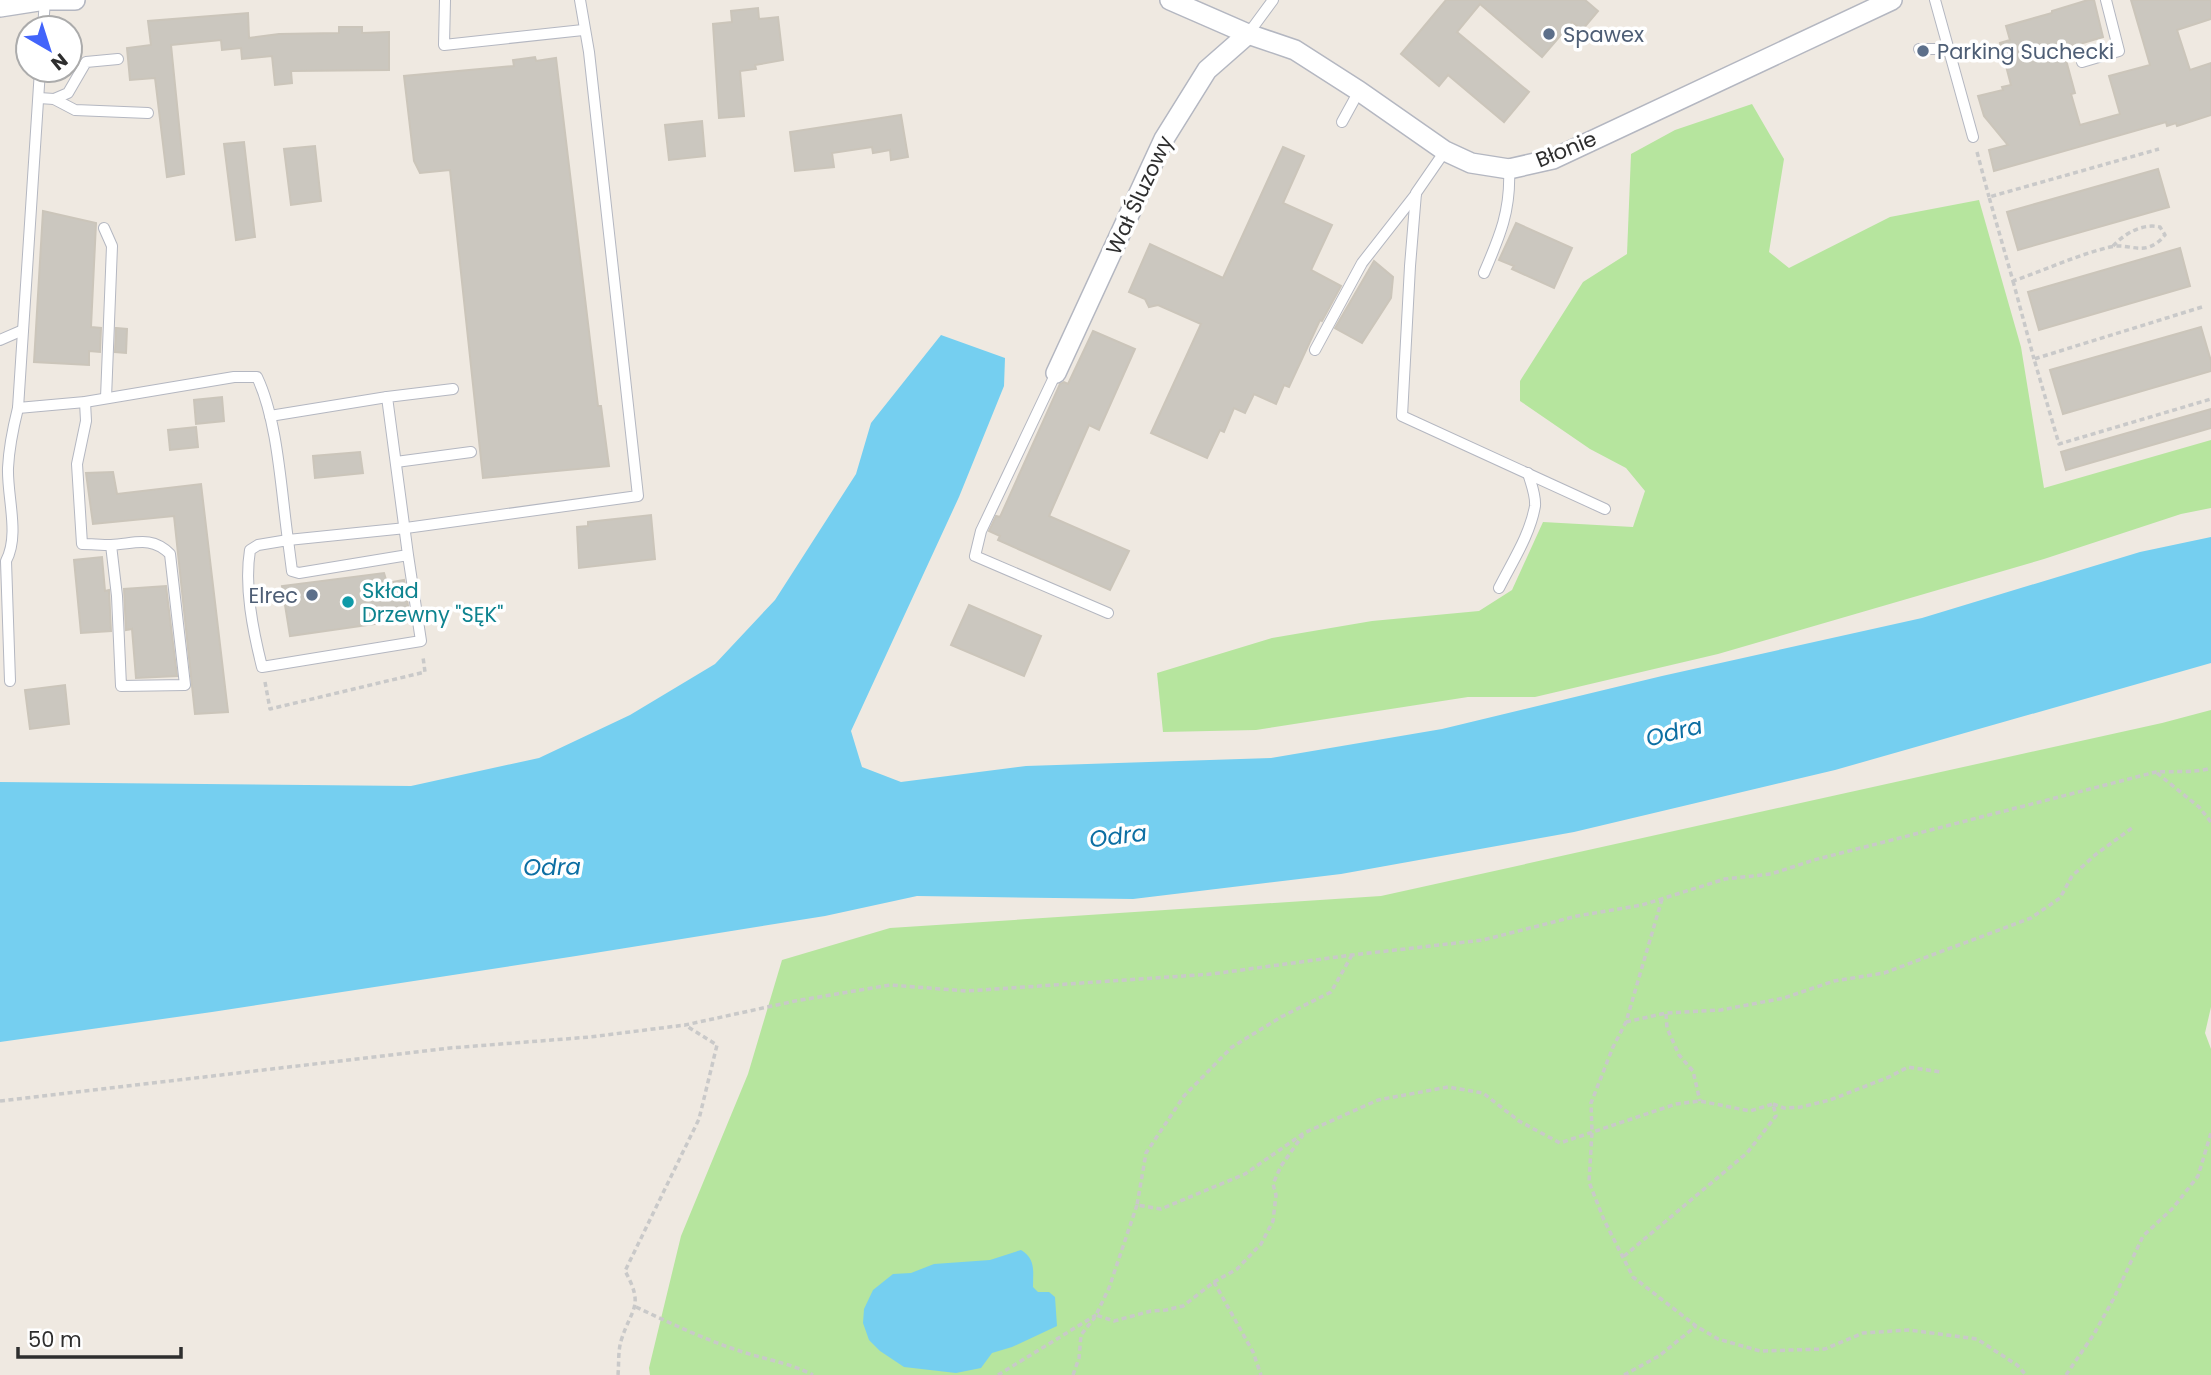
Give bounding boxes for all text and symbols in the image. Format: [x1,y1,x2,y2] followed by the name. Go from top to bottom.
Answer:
[14,14,84,84] north arrow
[1563,20,1644,49] place label: Spawex
[1541,26,1557,42] marker: Spawex
[1937,37,2114,66] place label: Parking Suchecki
[1915,43,1931,59] marker: Parking Suchecki
[45,47,73,77] text: N
[1531,124,1601,174] street label: Błonie
[1099,130,1179,259] street label: Wał Śluzowy
[362,576,503,629] place label: Skład Drzewny "SĘK"
[248,581,298,610] place label: Elrec
[304,587,320,603] marker: Elrec
[340,594,356,610] marker: Skład Drzewny "SĘK"
[1642,709,1706,755] water label: Odra
[1087,817,1149,855] water label: Odra
[523,850,581,884] water label: Odra
[18,1316,180,1360] scale bar
[28,1325,82,1354] text: 50 m

